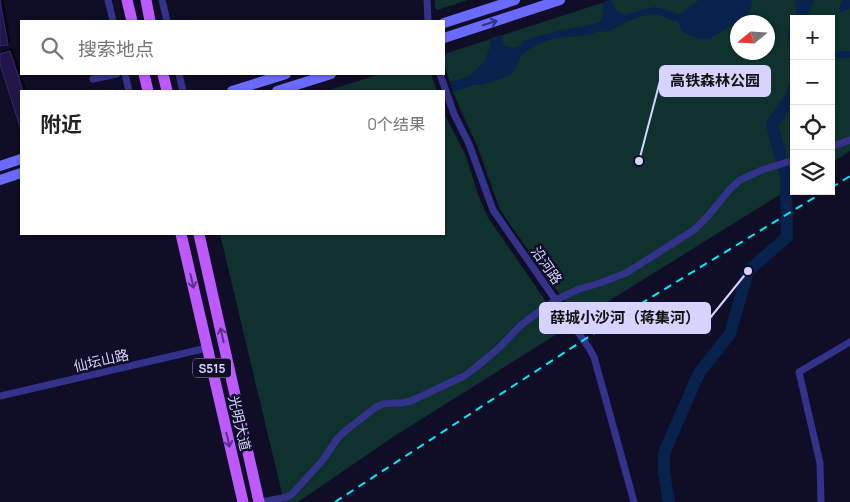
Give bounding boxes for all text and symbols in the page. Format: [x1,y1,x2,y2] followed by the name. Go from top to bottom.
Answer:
[730,15,775,60] north arrow
[790,15,835,195] map controls
[790,15,835,60] button: +
[482,17,498,27] one-way arrow
[20,20,445,75] search box
[38,34,66,62] icon: search
[78,36,154,62] text: 搜索地点
[790,60,835,105] button: −
[660,66,770,96] callout: 高铁森林公园
[670,70,760,91] text: 高铁森林公园
[790,105,835,150] button: locate
[40,110,82,138] text: 附近
[367,113,425,135] text: 0个结果
[790,150,835,195] button: layers
[527,242,567,288] street label: 沿河路
[188,273,197,289] one-way arrow
[540,303,710,333] callout: 薛城小沙河（蒋集河）
[550,307,700,328] text: 薛城小沙河（蒋集河）
[217,327,226,343] one-way arrow
[72,344,130,376] street label: 仙坛山路
[193,358,231,378] road number: S515
[224,394,256,452] street label: 光明大道
[224,431,233,447] one-way arrow

